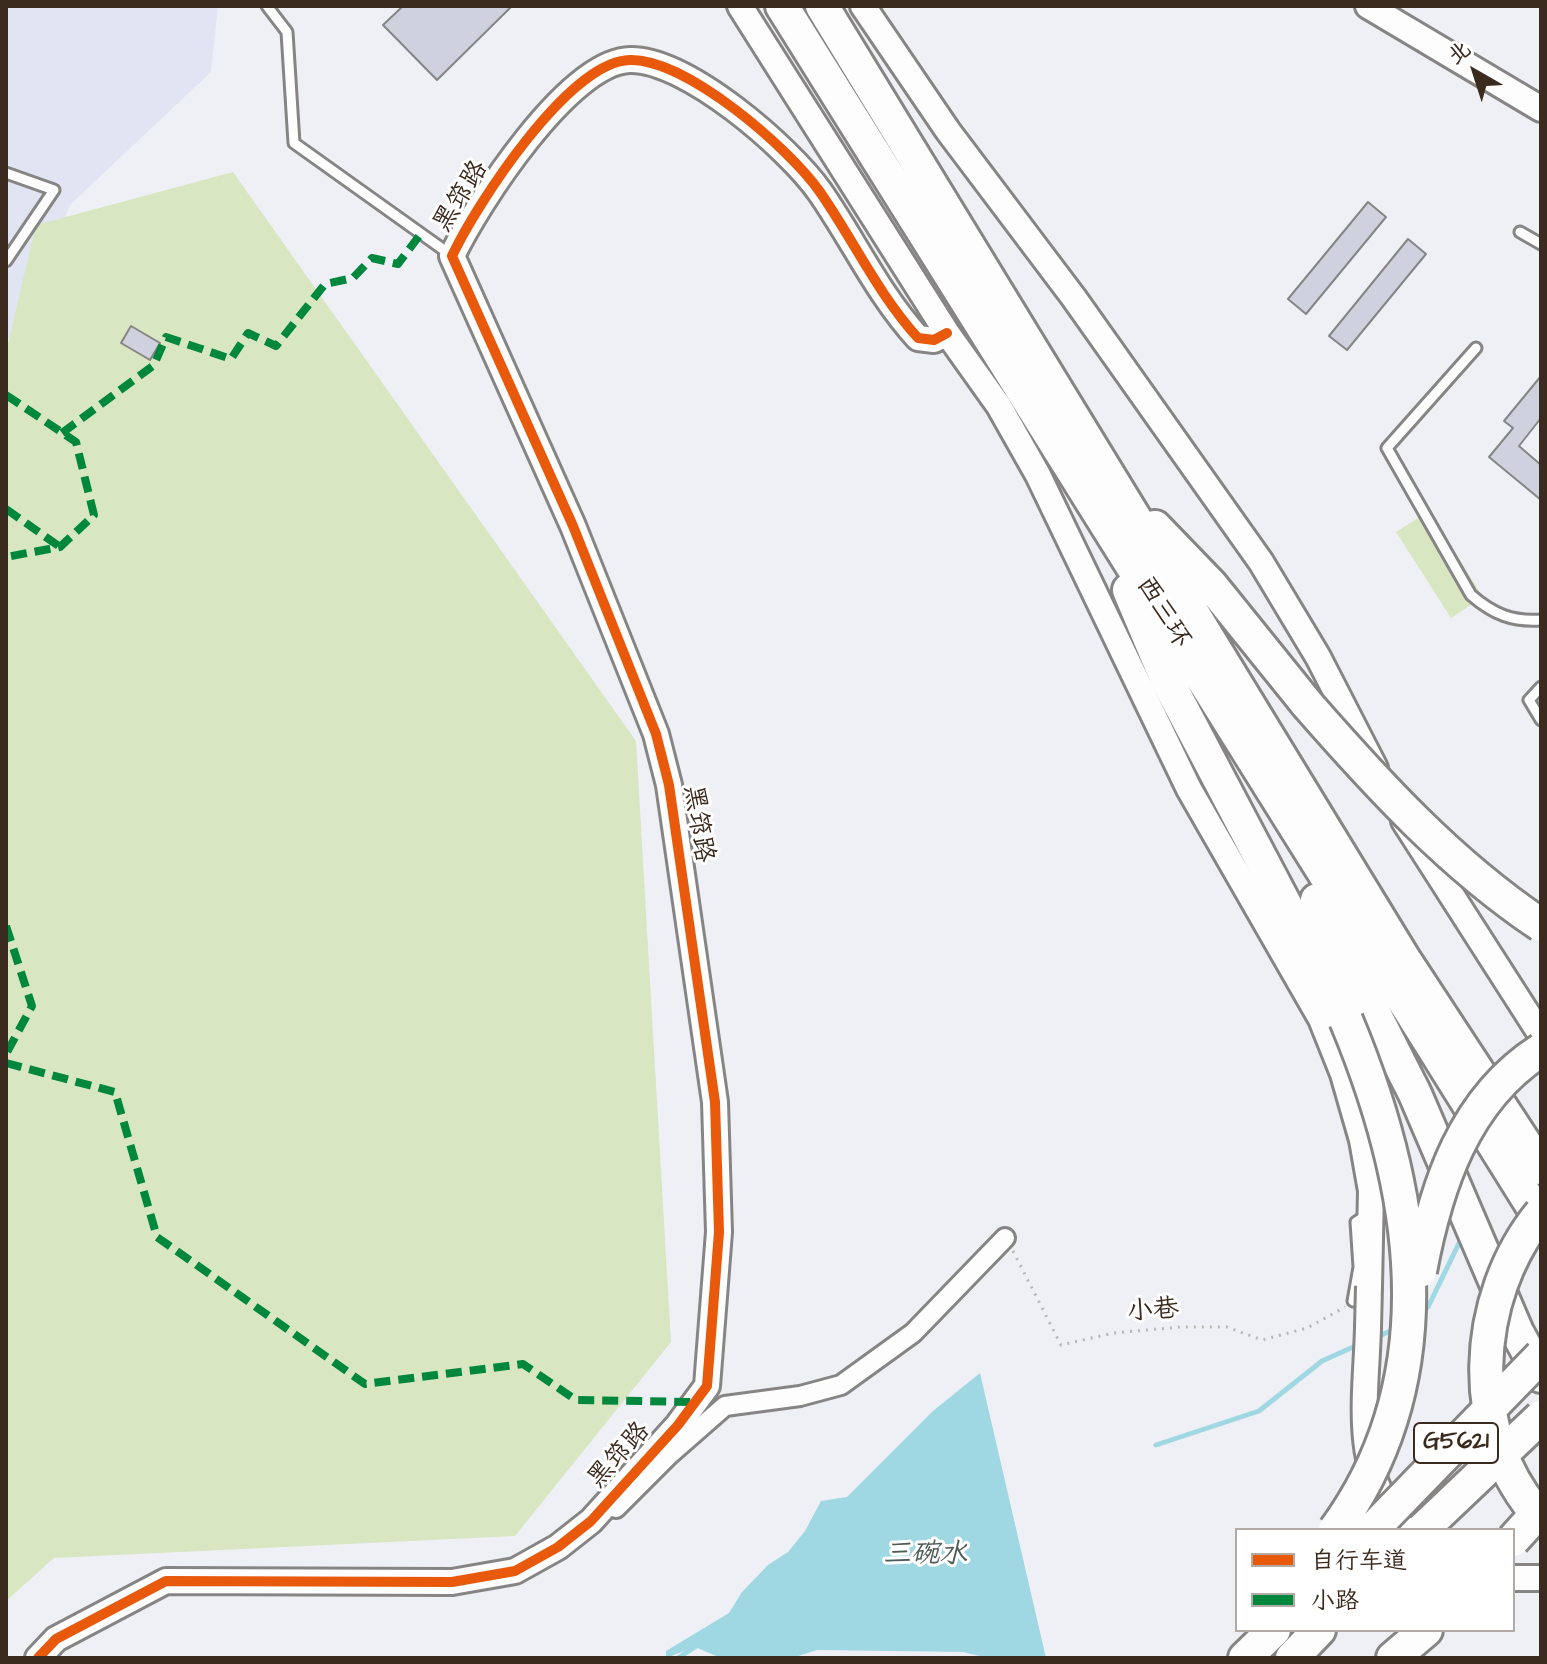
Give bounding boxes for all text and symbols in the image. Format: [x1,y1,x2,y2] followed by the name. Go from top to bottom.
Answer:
[1435,32,1515,112] north arrow
[1441,34,1478,72] text: 北
[428,156,496,238] street label: 黑筇路
[1128,572,1196,654] street label: 西三环
[675,783,719,865] street label: 黑筇路
[1126,1295,1180,1329] street label: 小巷
[582,1417,658,1495] street label: 黑筇路
[1414,1423,1498,1463] road number: G5621
[1235,1528,1515,1632] legend
[883,1539,967,1573] water label: 三碗水
[1311,1544,1407,1578] text: 自行车道
[1311,1584,1359,1618] text: 小路

